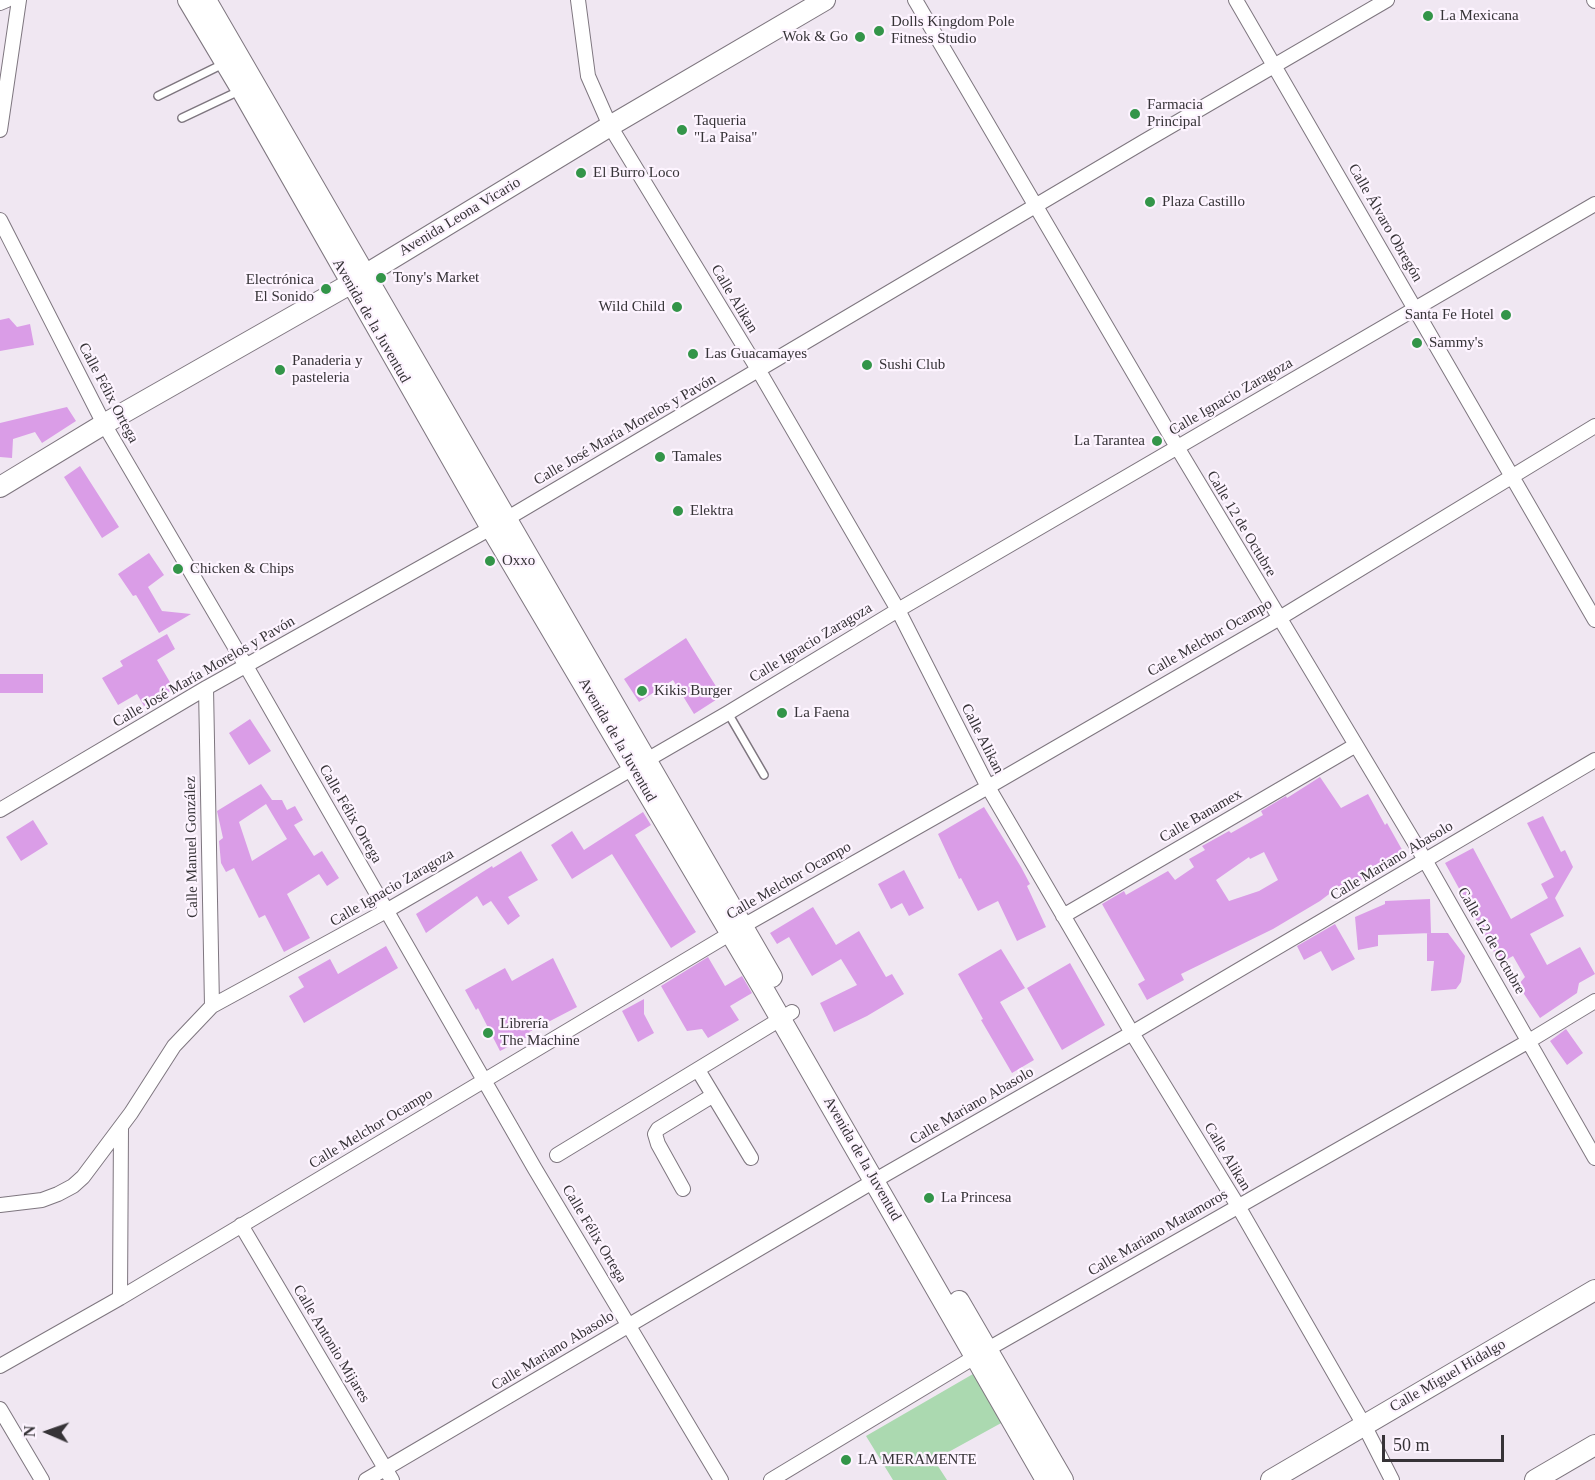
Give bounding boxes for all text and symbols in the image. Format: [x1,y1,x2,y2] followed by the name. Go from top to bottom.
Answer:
[1440,7,1519,25] place label: La Mexicana
[1421,9,1435,23] marker: La Mexicana
[891,13,1014,48] place label: Dolls Kingdom Pole Fitness Studio
[872,24,886,38] marker: Dolls Kingdom Pole Fitness Studio
[783,28,848,46] place label: Wok & Go
[853,30,867,44] marker: Wok & Go
[1147,96,1203,131] place label: Farmacia Principal
[1128,107,1142,121] marker: Farmacia Principal
[694,112,757,147] place label: Taqueria "La Paisa"
[675,123,689,137] marker: Taqueria "La Paisa"
[1344,161,1426,285] street label: Calle Álvaro Obregón
[593,164,680,182] place label: El Burro Loco
[574,166,588,180] marker: El Burro Loco
[396,174,524,260] street label: Avenida Leona Vicario
[1162,193,1245,211] place label: Plaza Castillo
[1143,195,1157,209] marker: Plaza Castillo
[328,256,414,386] street label: Avenida de la Juventud
[707,262,761,336] street label: Calle Alikan
[393,269,479,287] place label: Tony's Market
[246,271,314,306] place label: Electrónica El Sonido
[374,271,388,285] marker: Tony's Market
[319,282,333,296] marker: Electrónica El Sonido
[599,298,665,316] place label: Wild Child
[670,300,684,314] marker: Wild Child
[1405,306,1494,324] place label: Santa Fe Hotel
[1499,308,1513,322] marker: Santa Fe Hotel
[1429,334,1483,352] place label: Sammy's
[1410,336,1424,350] marker: Sammy's
[74,340,142,446] street label: Calle Félix Ortega
[705,345,807,363] place label: Las Guacamayes
[686,347,700,361] marker: Las Guacamayes
[292,352,362,387] place label: Panaderia y pasteleria
[1166,354,1296,440] street label: Calle Ignacio Zaragoza
[879,356,945,374] place label: Sushi Club
[860,358,874,372] marker: Sushi Club
[273,363,287,377] marker: Panaderia y pasteleria
[531,370,719,490] street label: Calle José María Morelos y Pavón
[1074,432,1145,450] place label: La Tarantea
[1150,434,1164,448] marker: La Tarantea
[672,448,722,466] place label: Tamales
[653,450,667,464] marker: Tamales
[1202,468,1280,580] street label: Calle 12 de Octubre
[690,502,733,520] place label: Elektra
[671,504,685,518] marker: Elektra
[502,552,535,570] place label: Oxxo
[483,554,497,568] marker: Oxxo
[190,560,294,578] place label: Chicken & Chips
[171,562,185,576] marker: Chicken & Chips
[1145,595,1275,681] street label: Calle Melchor Ocampo
[746,599,876,687] street label: Calle Ignacio Zaragoza
[110,612,298,732] street label: Calle José María Morelos y Pavón
[574,675,660,805] street label: Avenida de la Juventud
[654,682,732,700] place label: Kikis Burger
[635,684,649,698] marker: Kikis Burger
[957,701,1007,777] street label: Calle Alikan
[794,704,849,722] place label: La Faena
[775,706,789,720] marker: La Faena
[315,762,385,866] street label: Calle Félix Ortega
[182,776,202,918] street label: Calle Manuel González
[1157,785,1245,847] street label: Calle Banamex
[1327,817,1457,905] street label: Calle Mariano Abasolo
[724,838,854,924] street label: Calle Melchor Ocampo
[327,845,457,931] street label: Calle Ignacio Zaragoza
[1453,884,1529,998] street label: Calle 12 de Octubre
[500,1015,580,1050] place label: Librería The Machine
[481,1026,495,1040] marker: Librería The Machine
[907,1063,1037,1149] street label: Calle Mariano Abasolo
[306,1085,436,1173] street label: Calle Melchor Ocampo
[819,1094,905,1224] street label: Avenida de la Juventud
[1200,1120,1254,1194] street label: Calle Alikan
[558,1182,630,1286] street label: Calle Félix Ortega
[1085,1186,1231,1280] street label: Calle Mariano Matamoros
[941,1189,1011,1207] place label: La Princesa
[922,1191,936,1205] marker: La Princesa
[289,1282,373,1406] street label: Calle Antonio Mijares
[488,1307,618,1395] street label: Calle Mariano Abasolo
[1387,1336,1509,1416] street label: Calle Miguel Hidalgo
[18,1402,78,1462] north arrow
[1385,1423,1506,1461] scale bar
[21,1425,38,1437] text: N
[1393,1435,1430,1455] text: 50 m
[858,1451,977,1469] place label: LA MERAMENTE
[839,1453,853,1467] marker: LA MERAMENTE

